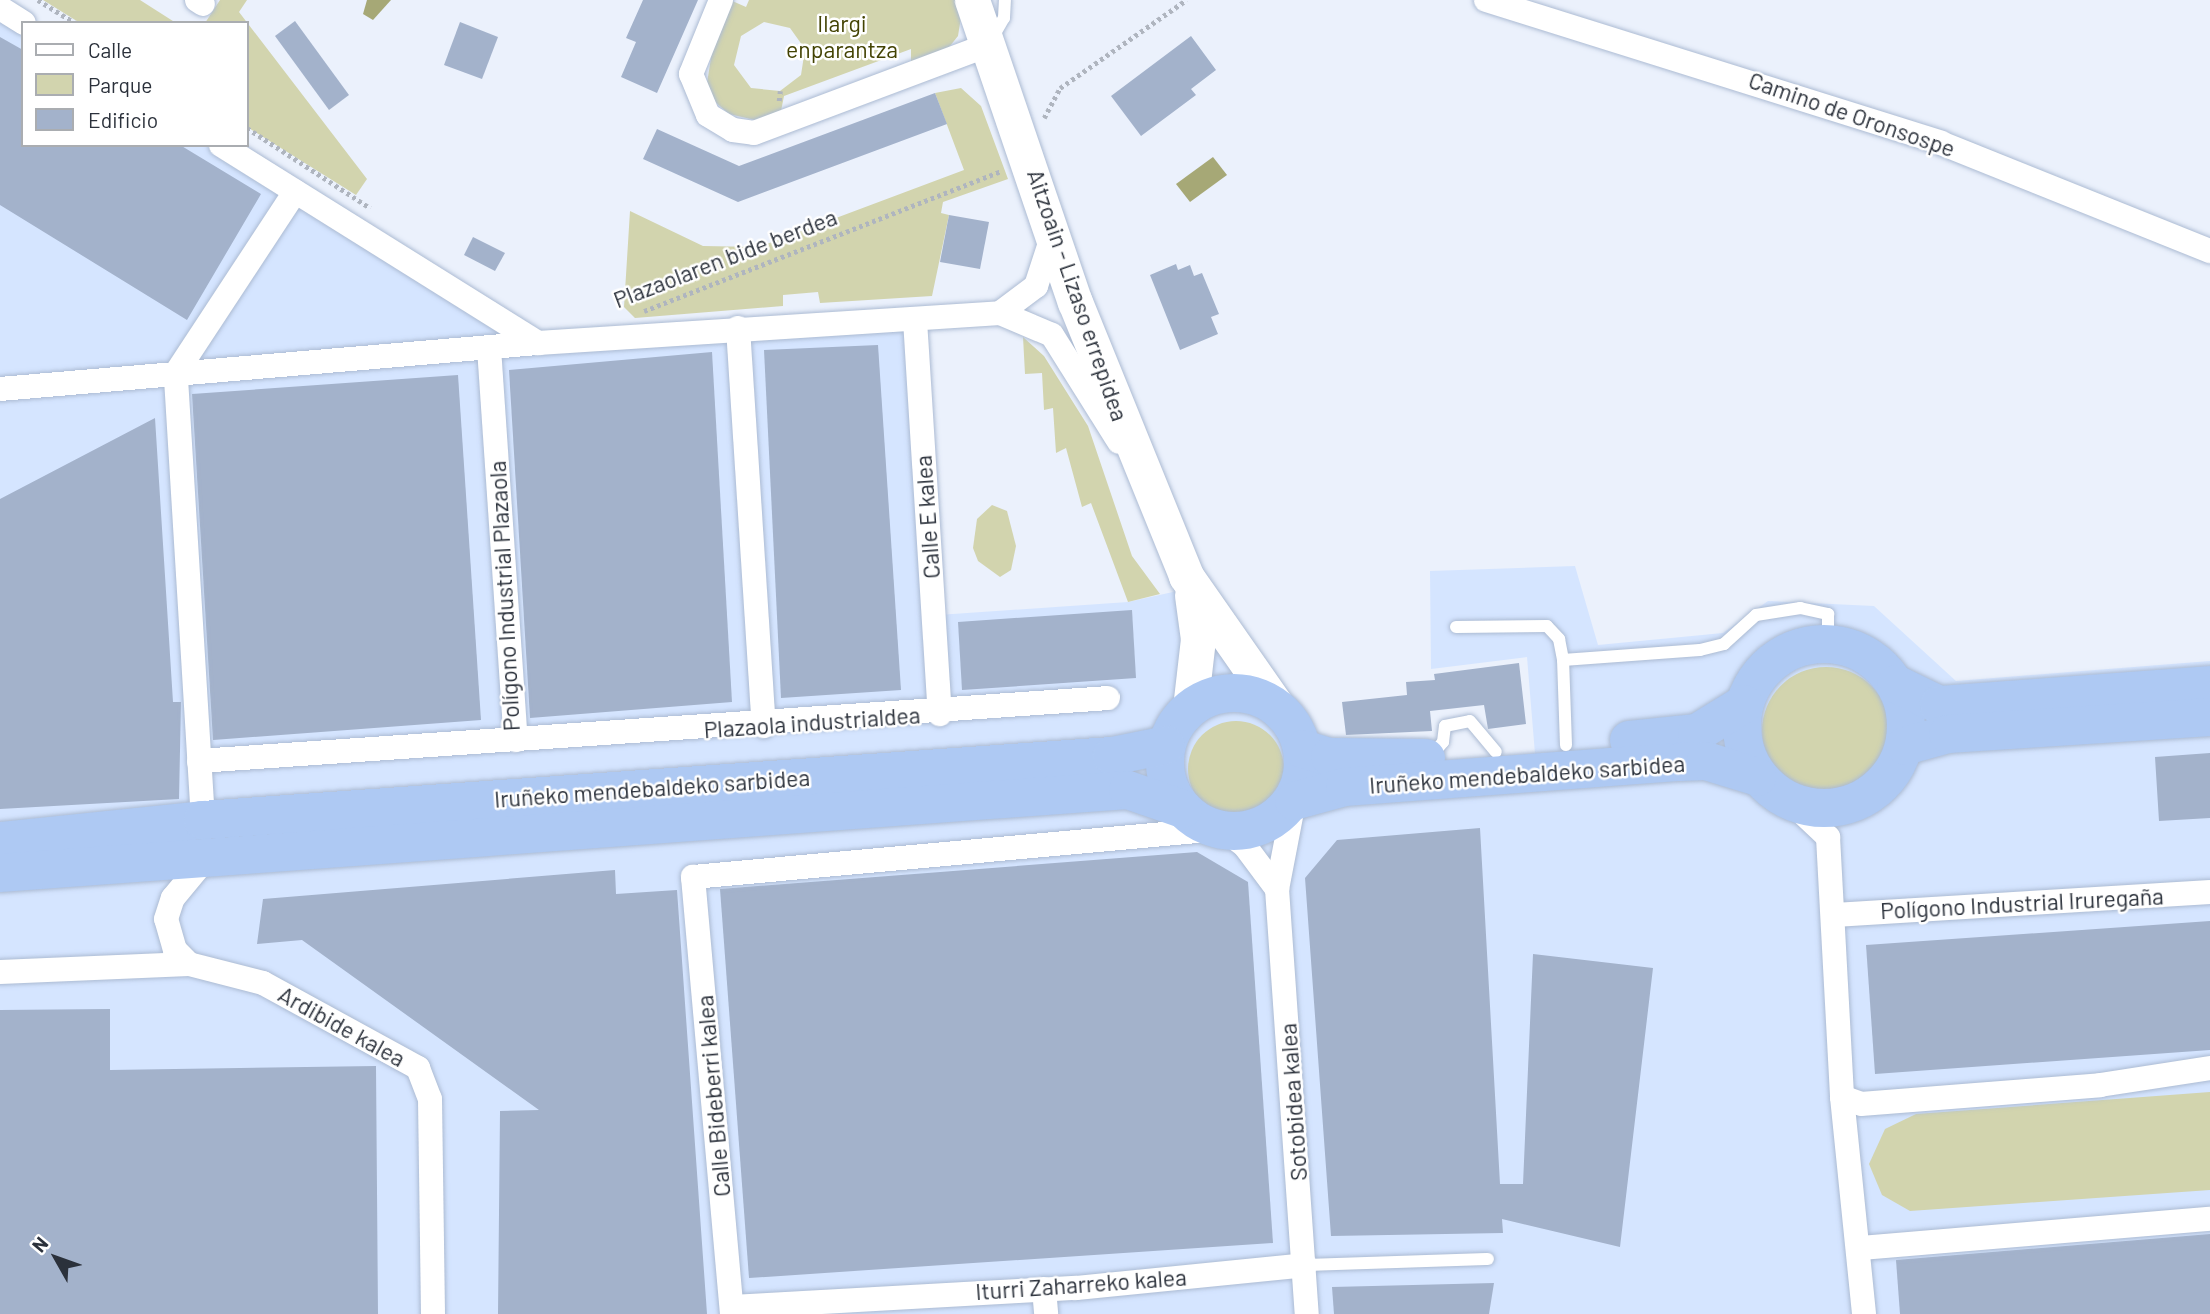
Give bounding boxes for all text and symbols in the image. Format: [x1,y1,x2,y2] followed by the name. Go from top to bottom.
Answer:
[786,9,898,63] park label: Ilargi enparantza
[21,21,248,147] legend
[88,37,132,62] text: Calle
[1745,66,1959,162] street label: Camino de Oronsospe
[88,72,153,97] text: Parque
[88,107,158,132] text: Edificio
[1022,165,1134,425] street label: Aitzoain - Lizaso errepidea
[609,203,841,313] street label: Plazaolaren bide berdea
[909,454,945,580] street label: Calle E kalea
[483,460,525,732] street label: Polígono Industrial Plazaola
[703,701,921,743] street label: Plazaola industrialdea
[1368,749,1686,799] street label: Iruñeko mendebaldeko sarbidea
[493,763,811,813] street label: Iruñeko mendebaldeko sarbidea
[1880,882,2164,924] street label: Polígono Industrial Iruregaña
[274,980,410,1072] street label: Ardibide kalea
[690,994,736,1198] street label: Calle Bideberri kalea
[1274,1022,1312,1182] street label: Sotobidea kalea
[21,1223,91,1293] north arrow
[27,1232,52,1256] text: N
[974,1263,1188,1305] street label: Iturri Zaharreko kalea

